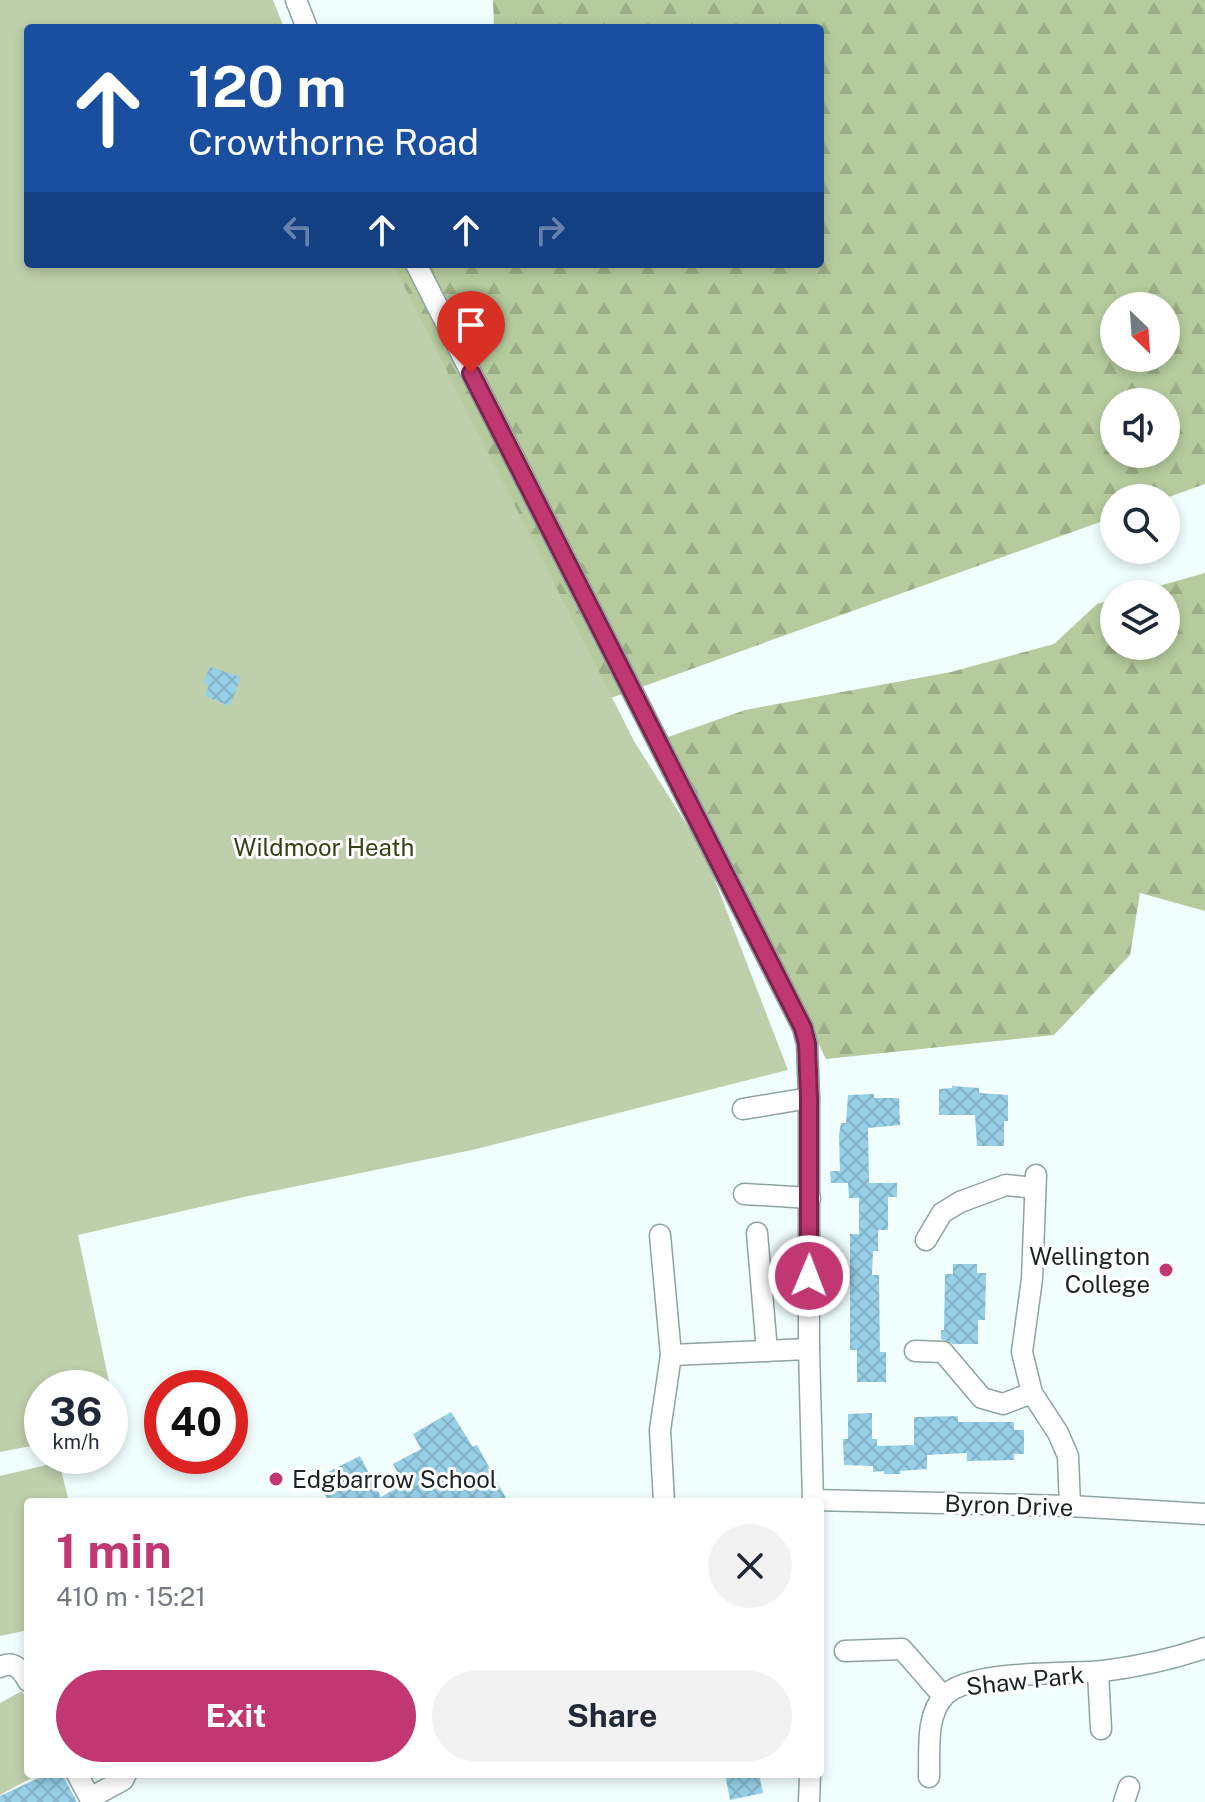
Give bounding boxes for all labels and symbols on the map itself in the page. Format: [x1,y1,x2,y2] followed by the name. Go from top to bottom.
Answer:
[437,291,505,373] pin
[1100,292,1180,372] north arrow
[234,833,414,861] park label: Wildmoor Heath
[767,1234,851,1318] position arrow
[1029,1242,1150,1298] place label: Wellington College
[1157,1261,1175,1279] marker: Wellington College
[144,1370,248,1474] speed limit sign: 40
[292,1465,497,1493] place label: Edgbarrow School
[267,1470,285,1488] marker: Edgbarrow School
[944,1489,1074,1521] street label: Byron Drive
[965,1660,1085,1700] street label: Shaw Park

